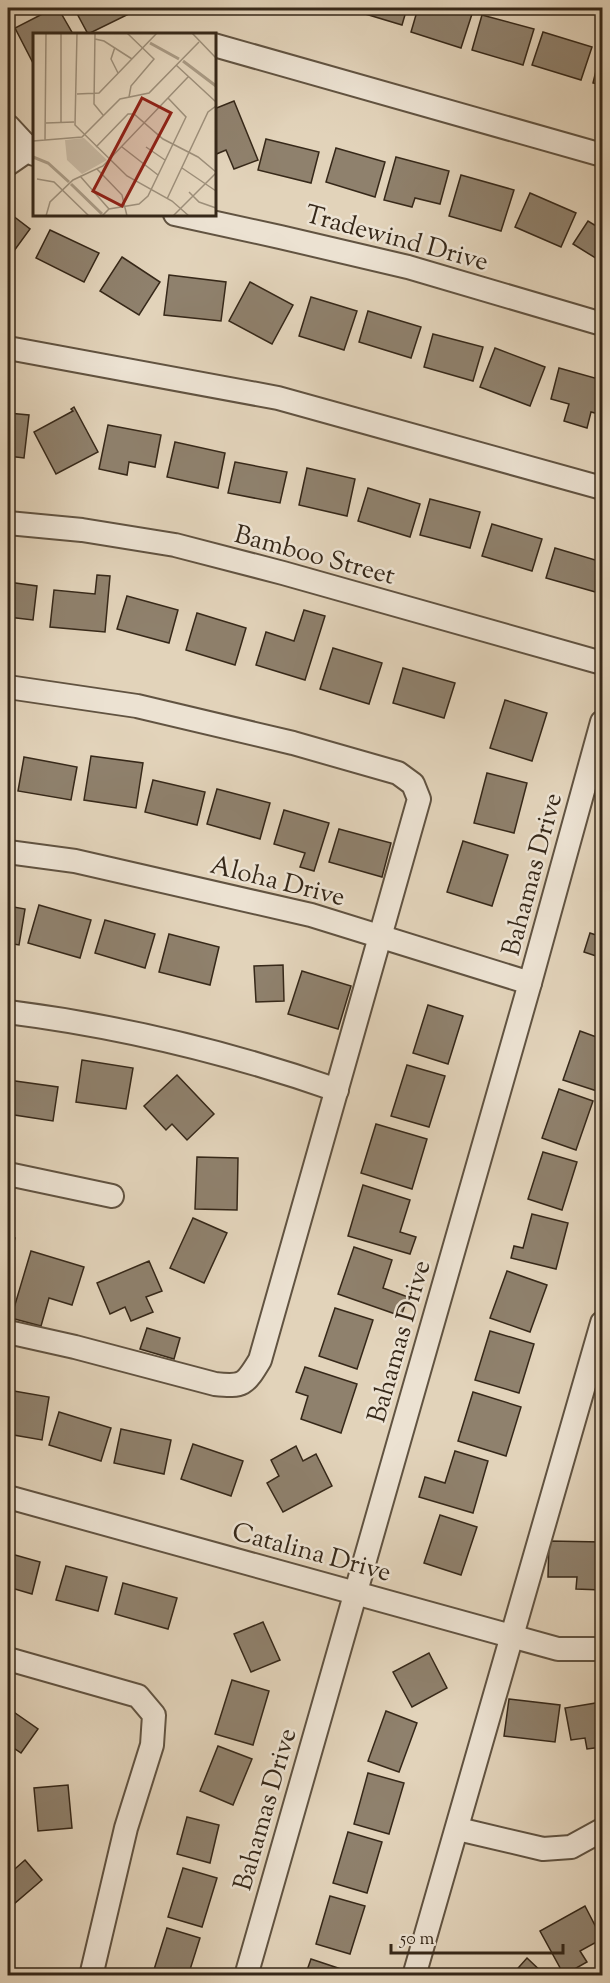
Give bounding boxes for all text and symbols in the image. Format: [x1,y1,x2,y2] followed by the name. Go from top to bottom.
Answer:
[33,33,216,216] inset map
[301,197,492,282] street label: Tradewind Drive
[230,517,399,596] street label: Bamboo Street
[494,789,573,960] street label: Bahamas Drive
[206,848,349,917] street label: Aloha Drive
[360,1256,441,1427] street label: Bahamas Drive
[228,1514,395,1592] street label: Catalina Drive
[226,1724,307,1895] street label: Bahamas Drive
[391,1917,564,1955] scale bar
[399,1927,435,1953] text: 50 m

